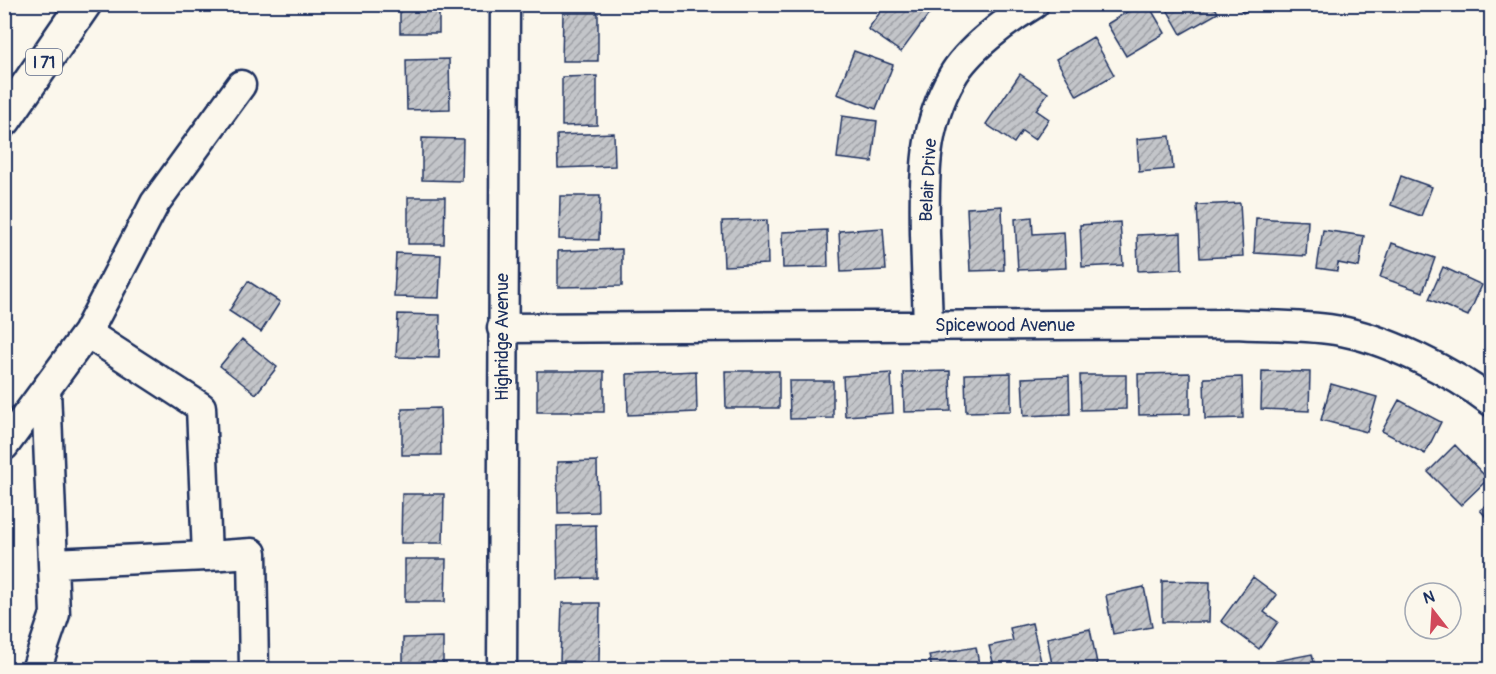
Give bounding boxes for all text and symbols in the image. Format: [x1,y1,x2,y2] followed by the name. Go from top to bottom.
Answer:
[26,49,62,75] road number: I 71
[915,138,942,222] street label: Belair Drive
[491,273,514,401] street label: Highridge Avenue
[935,314,1075,337] street label: Spicewood Avenue
[1403,581,1463,641] north arrow
[1421,586,1437,609] text: N

